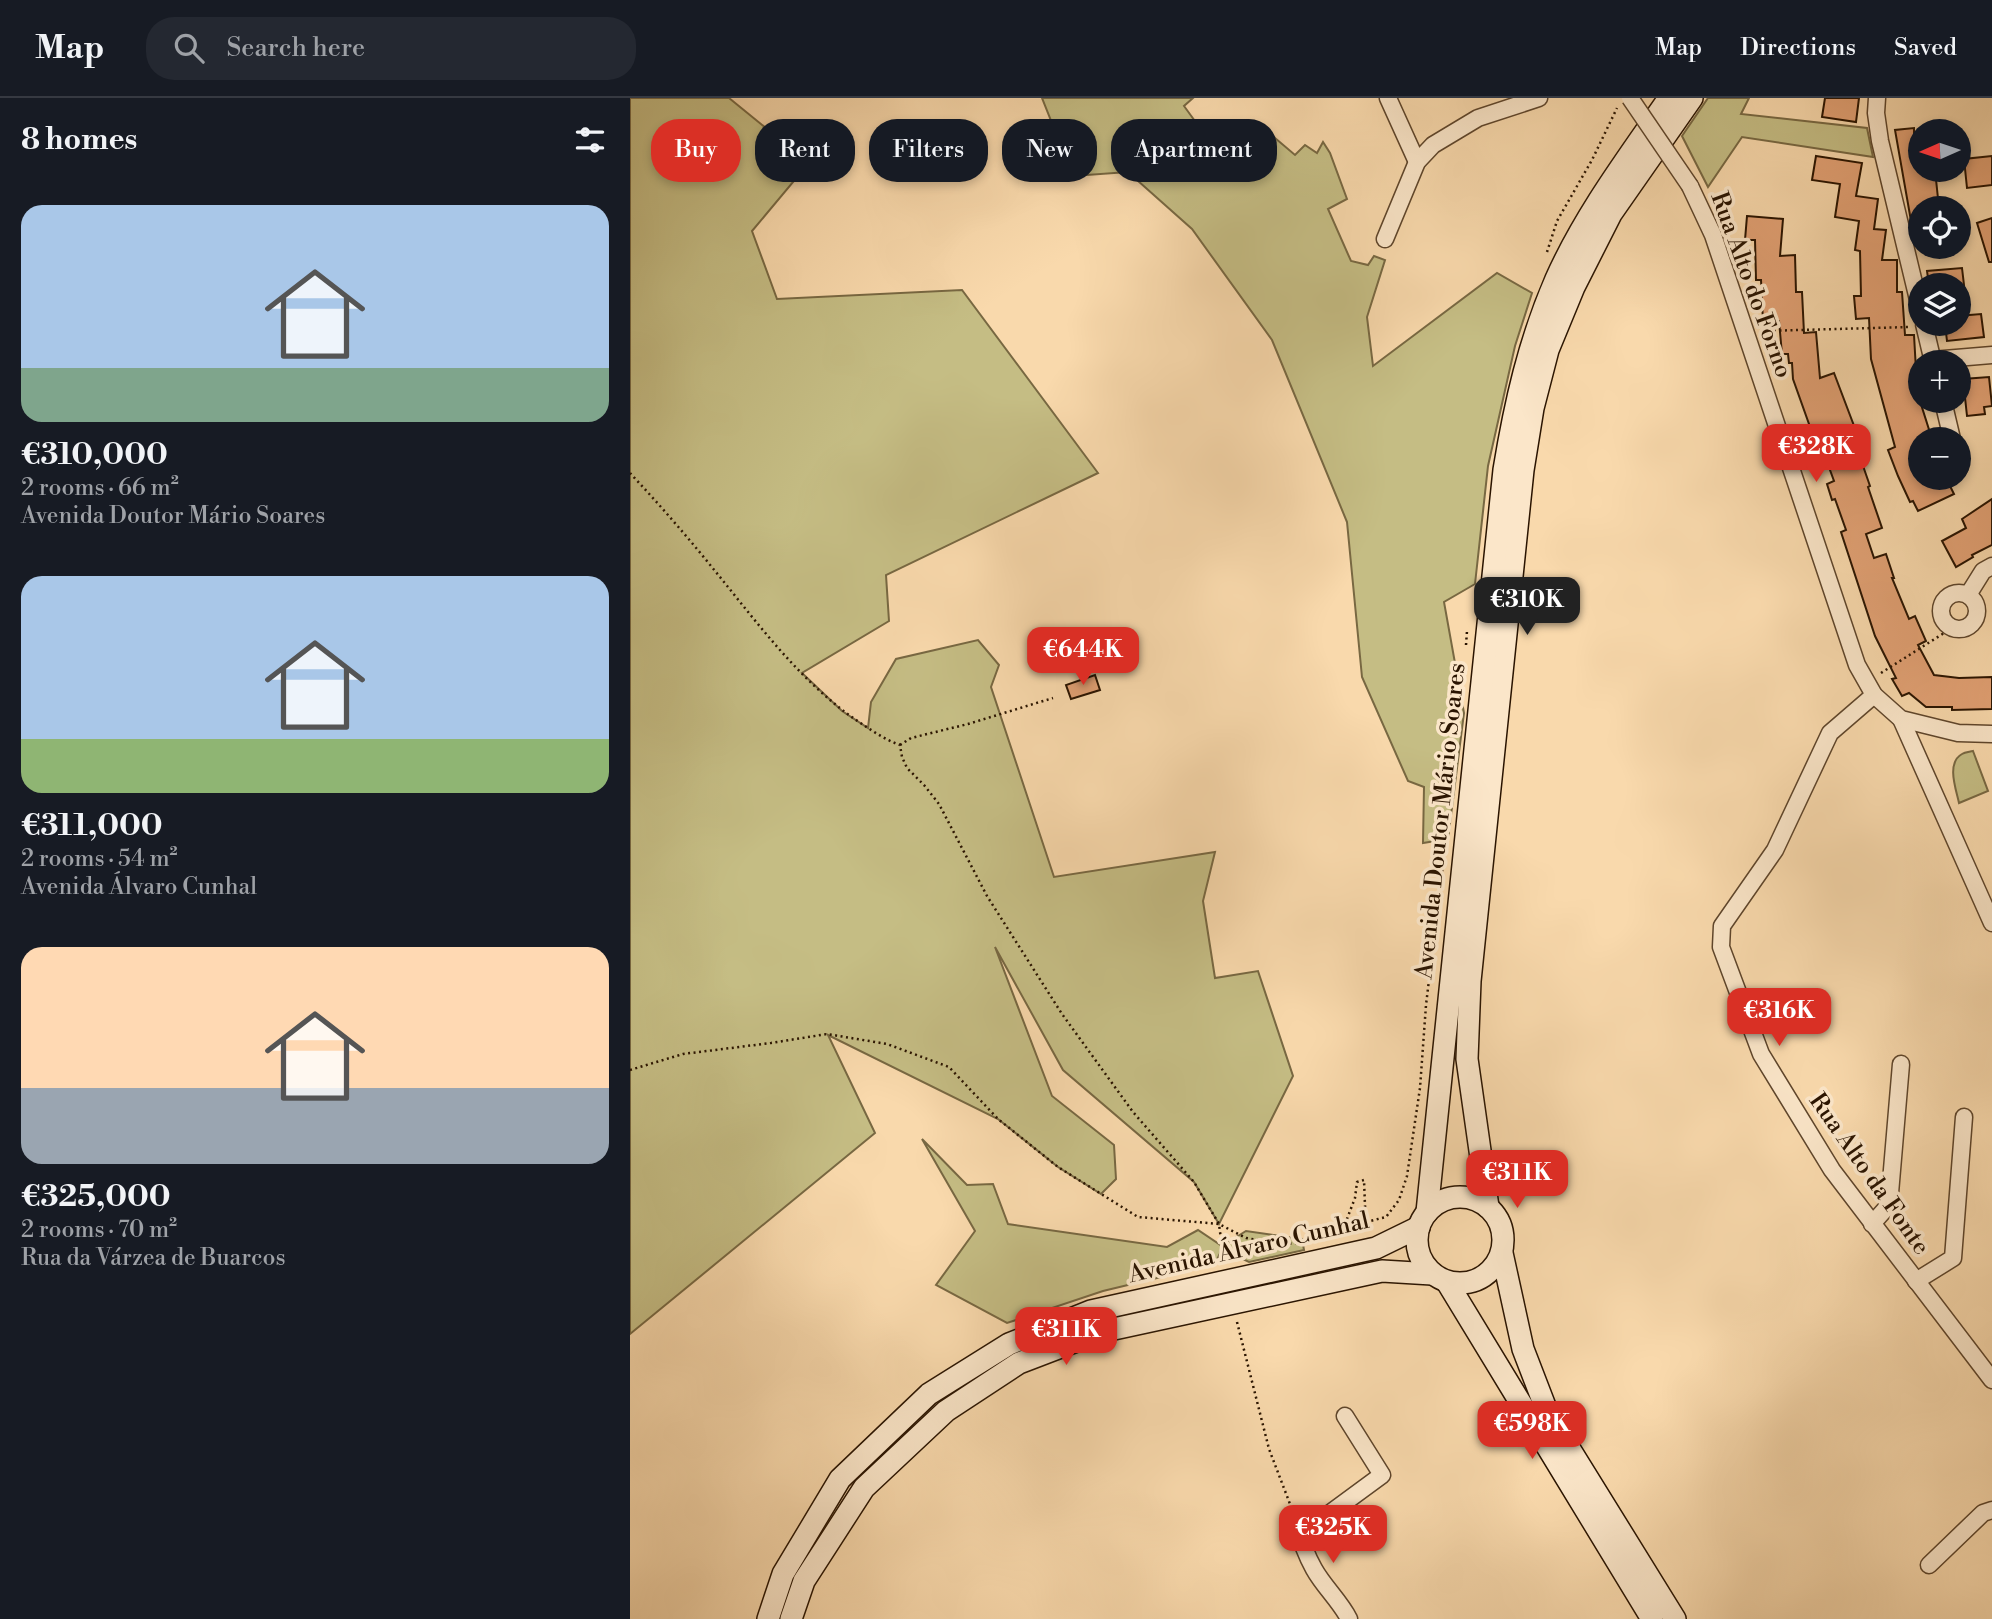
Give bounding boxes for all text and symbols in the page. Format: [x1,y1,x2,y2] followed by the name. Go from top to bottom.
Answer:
[146,17,636,80] search box
[35,28,104,69] text: Map
[170,29,208,67] icon: search
[226,32,365,64] text: Search here
[1655,33,1702,63] text: Map
[1740,33,1856,63] text: Directions
[1894,33,1957,63] text: Saved
[651,119,741,182] chip: Buy
[755,119,855,182] chip: Rent
[869,119,988,182] chip: Filters
[1002,119,1097,182] chip: New
[1111,119,1277,182] chip: Apartment
[1908,119,1970,182] north arrow
[1908,119,1971,490] map controls
[21,121,137,159] text: 8 homes
[571,121,609,159] icon: filters
[1703,188,1799,382] street label: Rua Alto do Forno
[1908,196,1971,259] button: locate
[252,251,378,377] icon: home
[1908,273,1971,336] button: layers
[1908,350,1971,413] button: +
[1767,424,1865,484] pin: €328K
[1908,427,1971,490] button: −
[1778,433,1854,461] text: €328K
[21,436,168,474] text: €310,000
[21,474,179,502] text: 2 rooms · 66 m²
[21,502,325,530] text: Avenida Doutor Mário Soares
[1478,578,1576,637] pin: €310K
[1490,586,1564,614] text: €310K
[252,622,378,748] icon: home
[1034,628,1132,687] pin: €644K
[1043,636,1123,664] text: €644K
[1409,662,1473,981] street label: Avenida Doutor Mário Soares
[21,807,163,845] text: €311,000
[21,845,178,873] text: 2 rooms · 54 m²
[21,873,257,901] text: Avenida Álvaro Cunhal
[1730,988,1828,1048] pin: €316K
[252,993,378,1119] icon: home
[1743,997,1815,1025] text: €316K
[1802,1087,1936,1261] street label: Rua Alto da Fonte
[1468,1150,1566,1210] pin: €311K
[1482,1159,1552,1187] text: €311K
[21,1178,171,1216] text: €325,000
[1124,1205,1372,1291] street label: Avenida Álvaro Cunhal
[21,1216,177,1244] text: 2 rooms · 70 m²
[21,1244,286,1272] text: Rua da Várzea de Buarcos
[1017,1308,1115,1367] pin: €311K
[1031,1316,1101,1344] text: €311K
[1483,1402,1581,1461] pin: €598K
[1493,1410,1571,1438] text: €598K
[1284,1506,1382,1565] pin: €325K
[1295,1514,1371,1542] text: €325K

